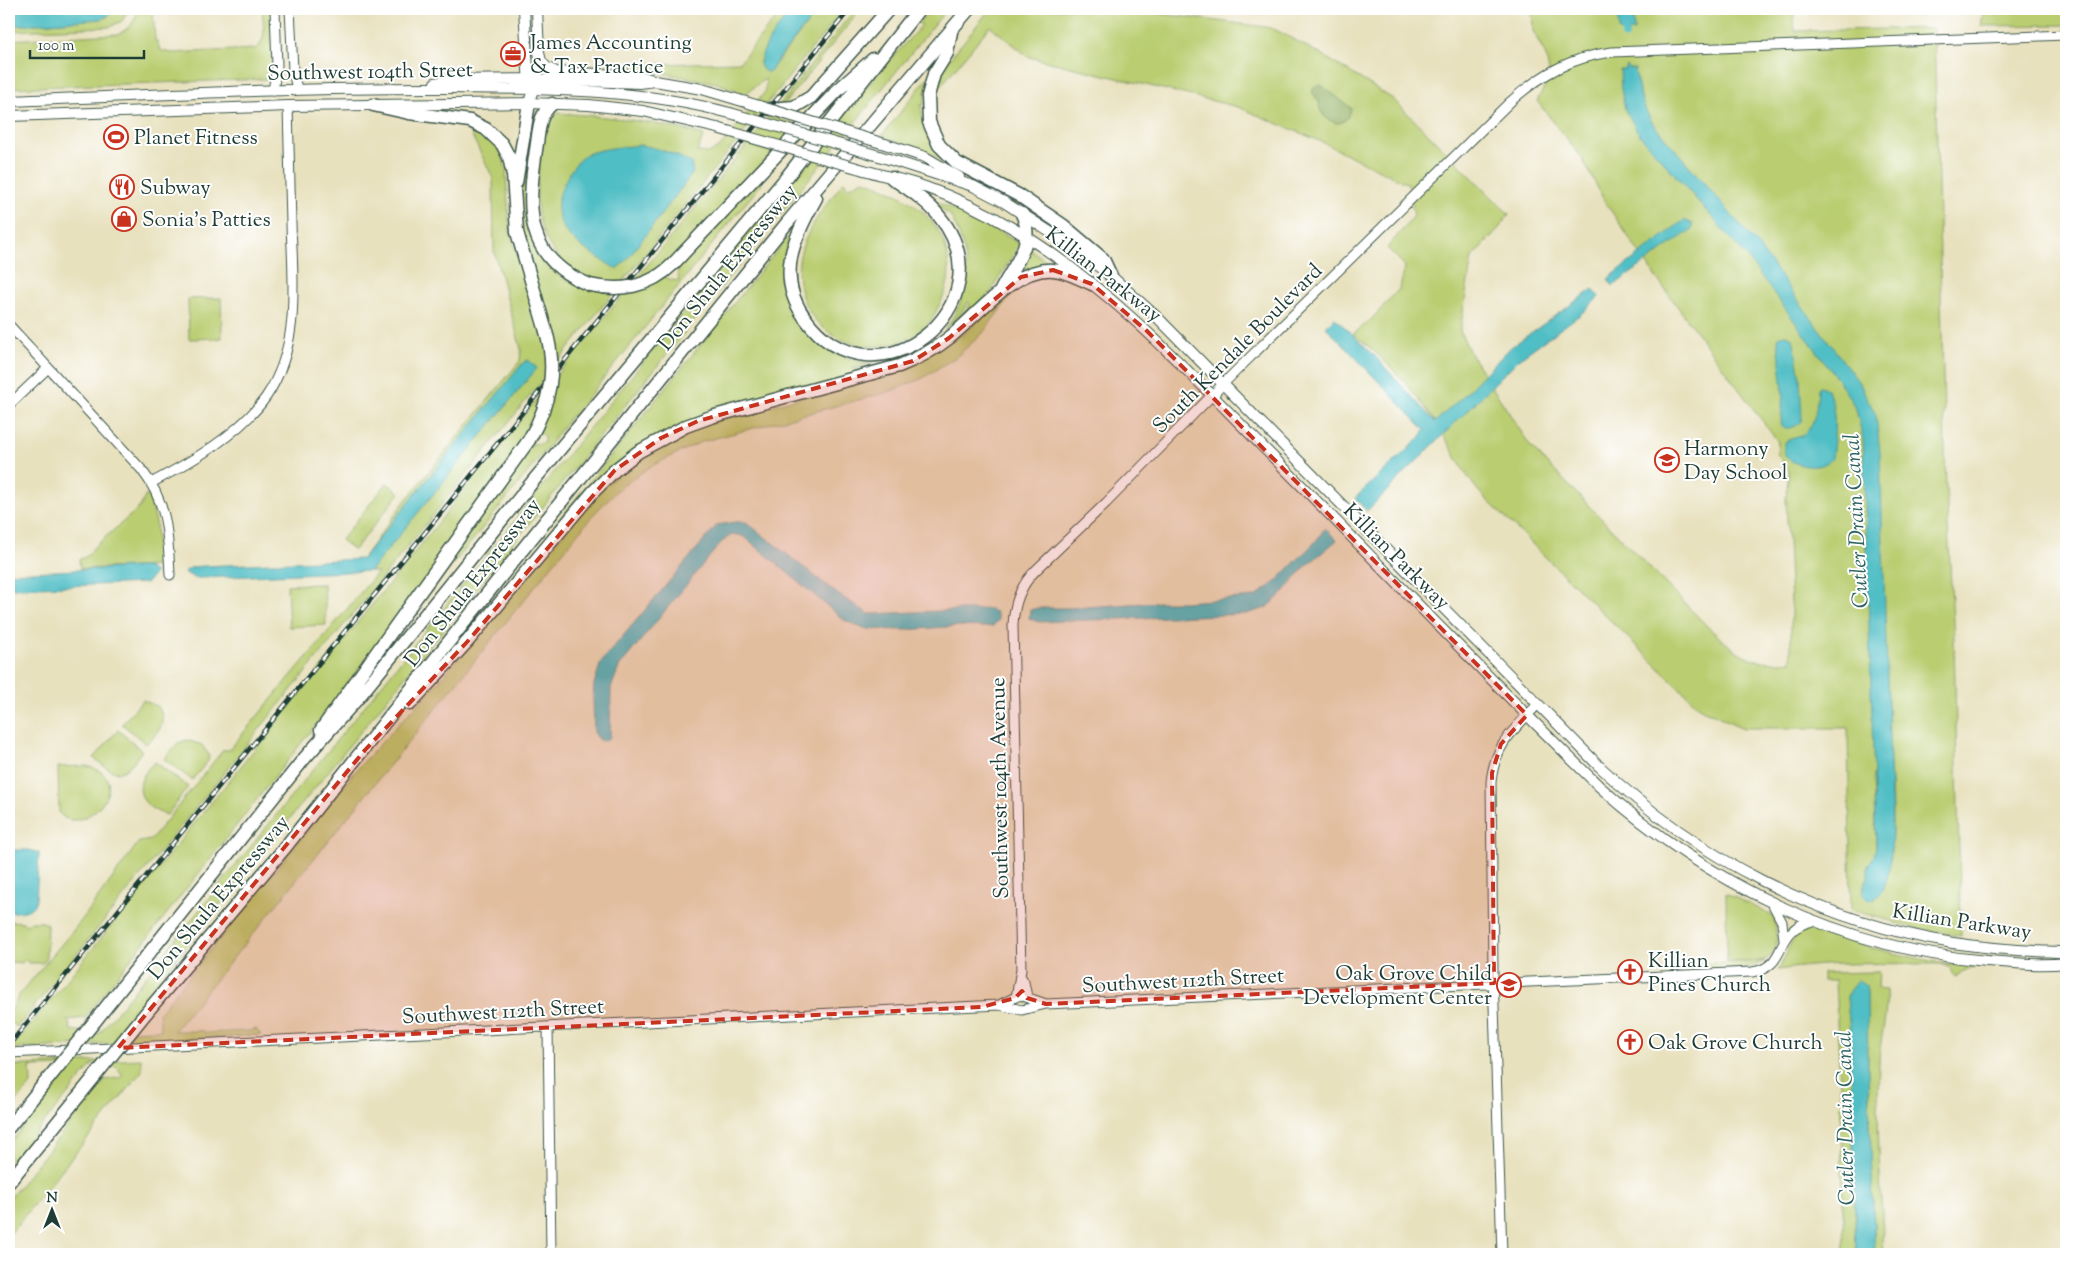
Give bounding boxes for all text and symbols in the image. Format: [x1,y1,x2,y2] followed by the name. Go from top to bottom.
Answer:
[30,28,144,60] scale bar
[529,29,692,83] place label: James Accounting & Tax Practice
[38,36,75,57] text: 100 m
[500,41,526,67] office icon: James Accounting & Tax Practice
[267,56,473,90] street label: Southwest 104th Street
[103,124,129,150] sports icon: Planet Fitness
[134,124,258,154] place label: Planet Fitness
[109,174,135,200] restaurant icon: Subway
[140,174,211,204] place label: Subway
[652,178,806,358] street label: Don Shula Expressway
[111,206,137,232] shop icon: Sonia's Patties
[142,206,271,236] place label: Sonia's Patties
[1038,220,1168,331] street label: Killian Parkway
[1147,257,1330,441] street label: South Kendale Boulevard
[1837,432,1879,609] water label: Cutler Drain Canal
[1684,435,1788,489] place label: Harmony Day School
[1654,447,1680,473] school or university icon: Harmony Day School
[398,492,549,674] street label: Don Shula Expressway
[1335,497,1456,618] street label: Killian Parkway
[984,677,1018,899] street label: Southwest 104th Avenue
[141,809,298,987] street label: Don Shula Expressway
[1890,897,2034,949] street label: Killian Parkway
[1648,947,1771,1001] place label: Killian Pines Church
[1617,959,1643,985] church icon: Killian Pines Church
[1303,960,1492,1014] place label: Oak Grove Child Development Center
[1081,962,1285,1002] street label: Southwest 112th Street
[1496,972,1522,998] school or university icon: Oak Grove Child Development Center
[401,993,605,1033] street label: Southwest 112th Street
[1617,1029,1643,1055] church icon: Oak Grove Church
[1648,1029,1823,1059] place label: Oak Grove Church
[1829,1030,1865,1206] water label: Cutler Drain Canal
[28,1186,78,1236] north arrow
[46,1189,58,1209] text: N

